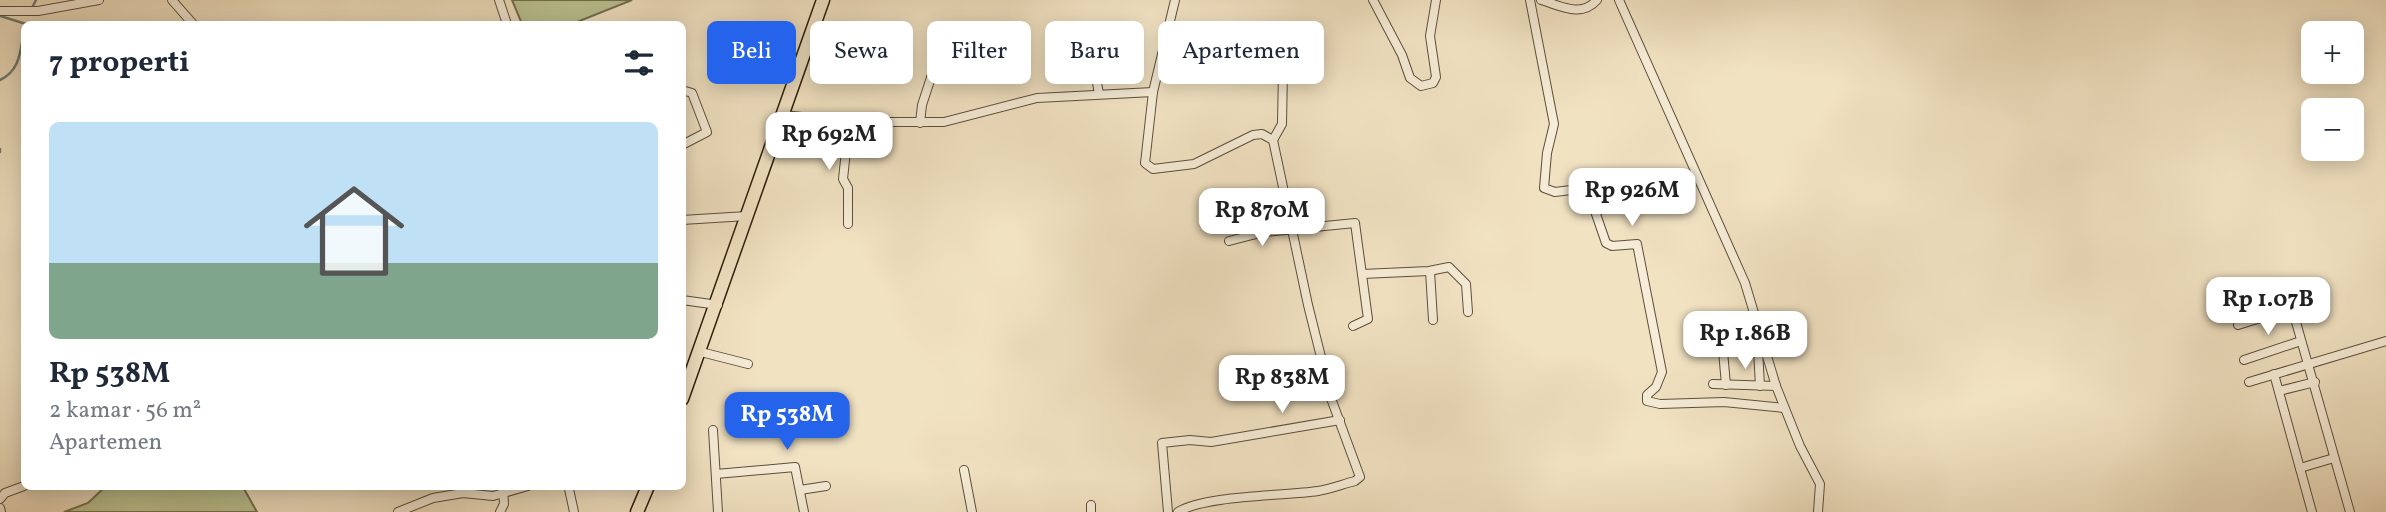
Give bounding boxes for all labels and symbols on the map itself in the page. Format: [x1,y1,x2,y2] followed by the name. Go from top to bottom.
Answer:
[764,113,894,172] pin: Rp 692M
[1567,168,1697,228] pin: Rp 926M
[1197,188,1327,248] pin: Rp 870M
[2196,278,2340,337] pin: Rp 1.07B
[1673,312,1817,371] pin: Rp 1.86B
[1217,356,1347,415] pin: Rp 838M
[722,392,852,452] pin: Rp 538M

